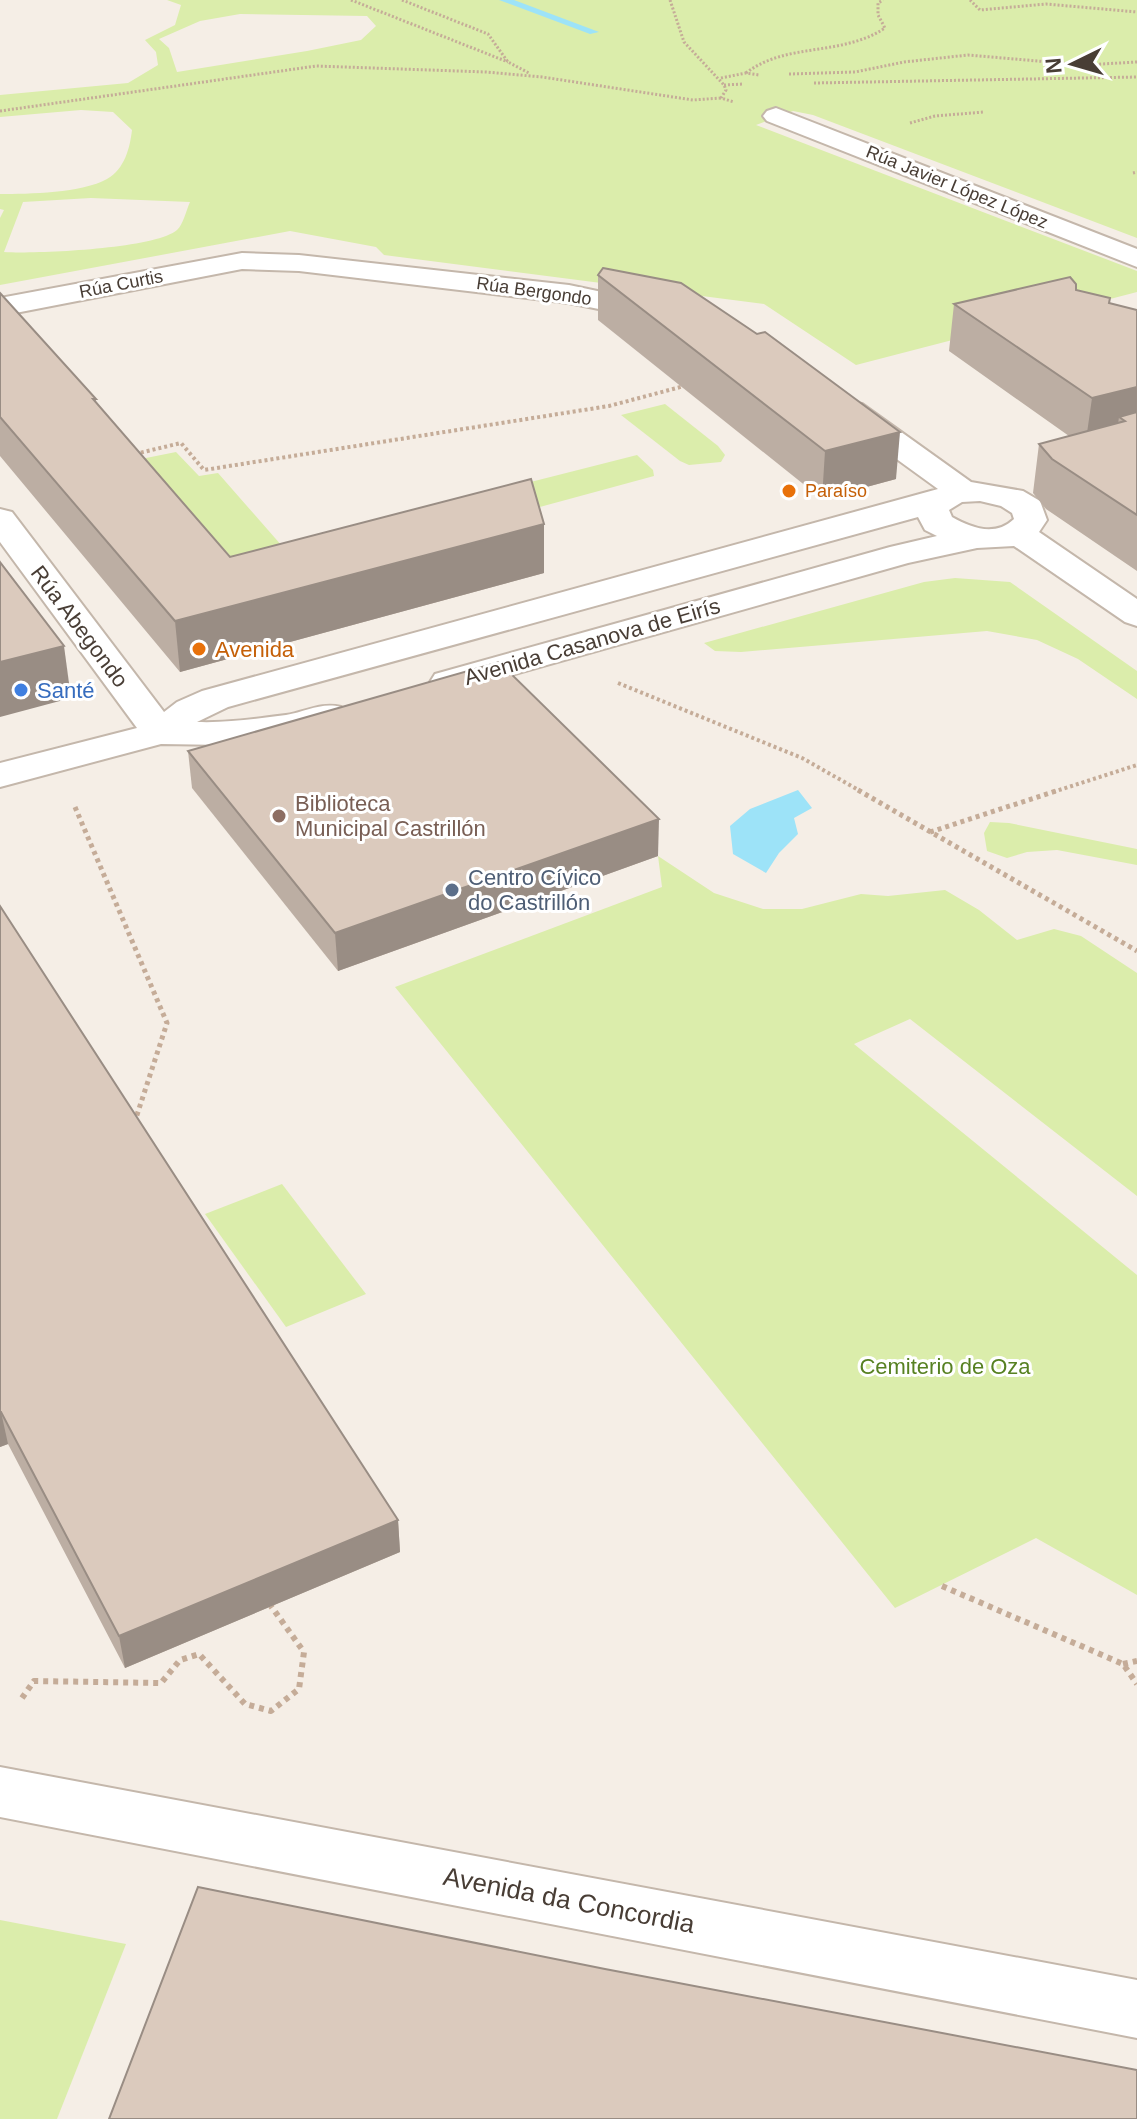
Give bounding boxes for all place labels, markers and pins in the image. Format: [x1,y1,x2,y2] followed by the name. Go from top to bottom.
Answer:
[805,481,867,501] place label: Paraíso
[780,482,798,500] marker: Paraíso
[215,637,295,662] place label: Avenida
[190,640,208,658] marker: Avenida
[37,678,95,703] place label: Santé
[12,681,30,699] marker: Santé
[295,791,486,841] place label: Biblioteca Municipal Castrillón
[270,807,288,825] marker: Biblioteca Municipal Castrillón
[468,865,601,915] place label: Centro Cívico do Castrillón
[443,881,461,899] marker: Centro Cívico do Castrillón

